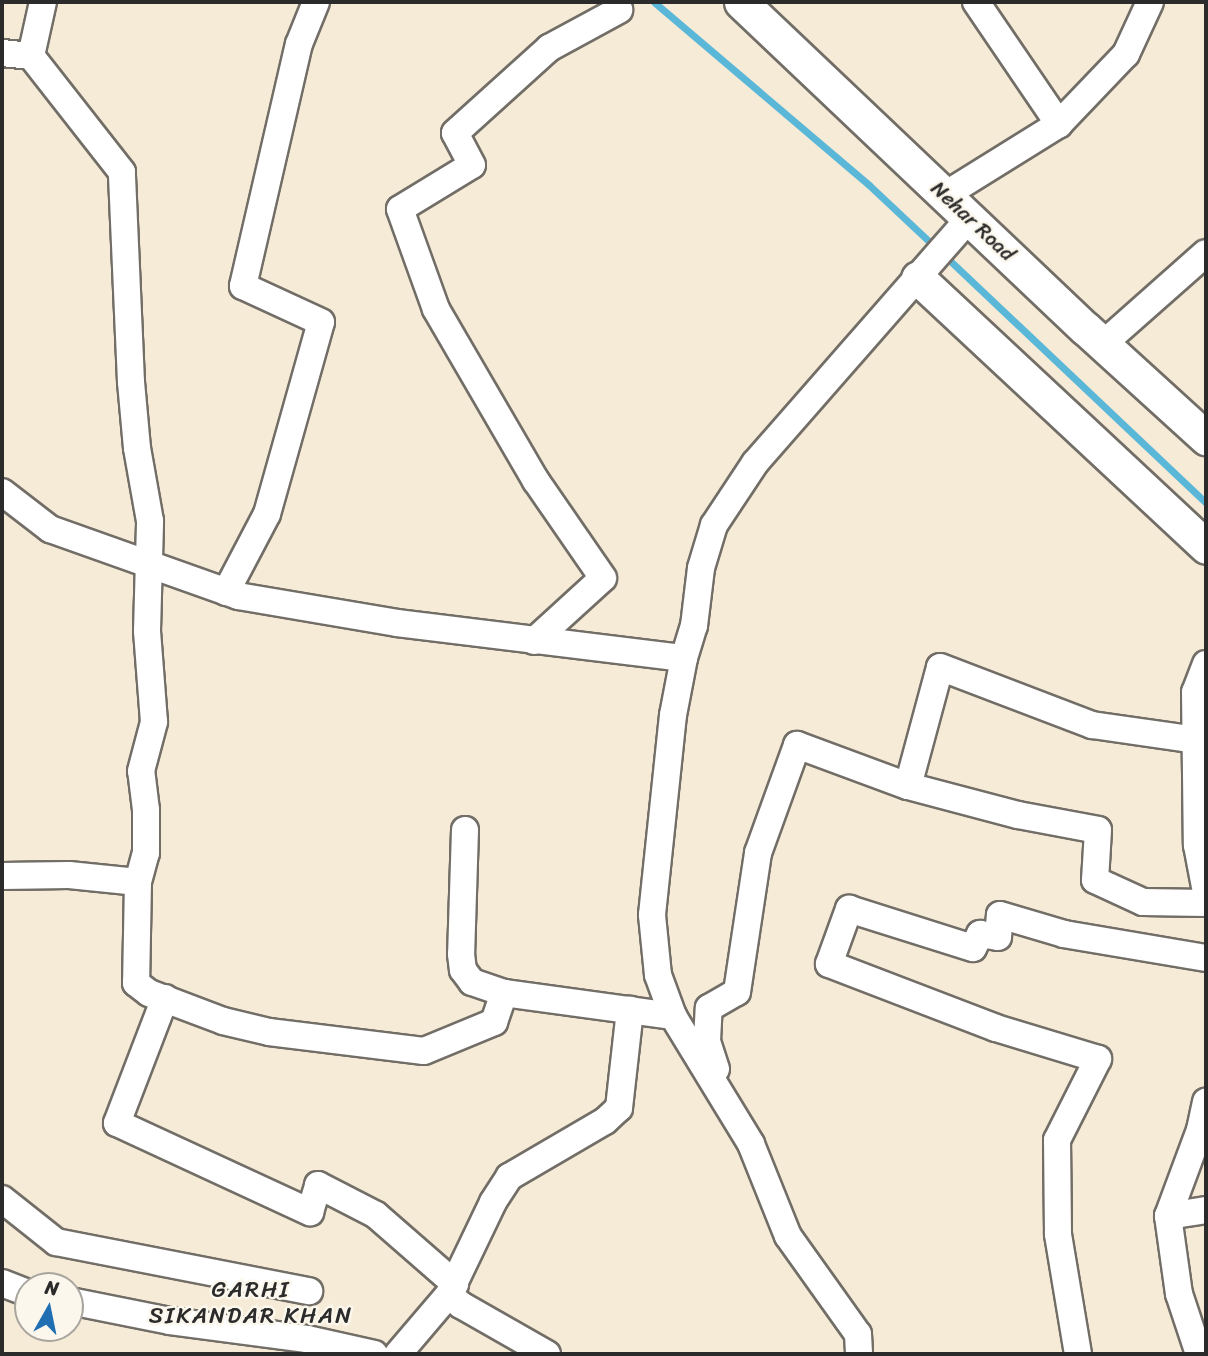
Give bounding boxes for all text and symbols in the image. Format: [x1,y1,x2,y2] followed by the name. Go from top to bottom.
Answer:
[926,176,1020,266] street label: Nehar Road
[43,1270,61,1305] text: N
[14,1272,84,1342] north arrow
[150,1276,352,1330] district label: GARHI SIKANDAR KHAN

